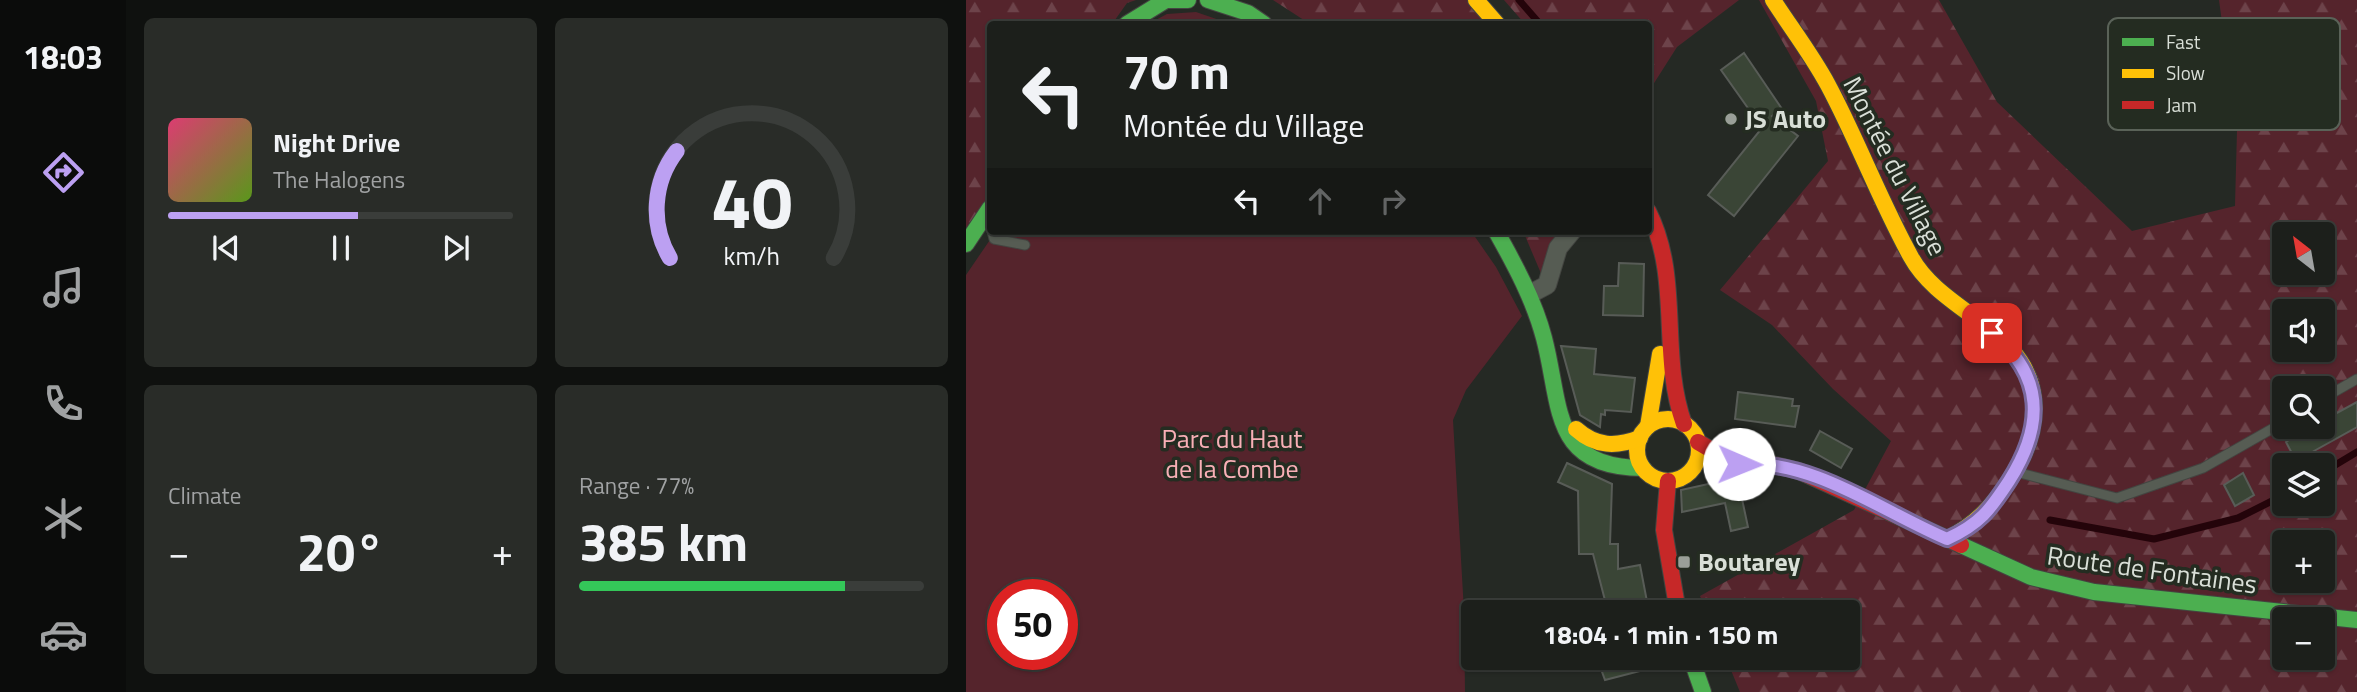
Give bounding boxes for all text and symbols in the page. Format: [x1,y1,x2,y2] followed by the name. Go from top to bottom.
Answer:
[2108,18,2340,130] legend
[2166,27,2201,56] text: Fast
[23,33,103,81] text: 18:03
[1123,33,1230,108] text: 70 m
[1008,49,1099,140] icon: left
[2166,58,2205,87] text: Slow
[1834,70,1957,262] street label: Montée du Village
[2166,90,2197,119] text: Jam
[1745,99,1826,138] place label: JS Auto
[1123,101,1364,149] text: Montée du Village
[1723,111,1739,127] marker: JS Auto
[273,123,400,162] text: Night Drive
[711,147,792,257] text: 40
[39,148,88,197] icon: directions
[273,162,405,197] text: The Halogens
[1228,182,1266,220] icon: left
[1301,182,1339,220] icon: ahead
[1374,182,1412,220] icon: right
[2272,222,2334,285] north arrow
[2272,222,2335,670] map controls
[207,229,245,267] icon: previous
[322,229,360,267] icon: pause
[437,229,475,267] icon: next
[723,237,780,275] text: km/h
[39,263,88,312] icon: music
[2272,299,2335,362] button: sound
[1962,303,2022,363] pin
[1973,314,2011,352] icon: arrive
[2272,376,2335,439] button: search
[39,379,88,428] icon: phone
[1162,419,1302,488] park label: Parc du Haut de la Combe
[1702,427,1776,501] position arrow
[2272,453,2335,516] button: layers
[579,468,694,503] text: Range · 77%
[168,478,241,513] text: Climate
[39,494,88,543] icon: climate
[579,502,748,581] text: 385 km
[297,512,384,591] text: 20°
[168,523,189,581] text: −
[492,523,513,581] text: +
[2272,530,2335,593] button: +
[2045,535,2260,604] street label: Route de Fontaines
[1698,542,1801,581] place label: Boutarey
[1676,554,1692,570] marker: Boutarey
[987,579,1078,670] speed limit sign: 50
[2272,607,2335,670] button: −
[39,610,88,659] icon: car
[1543,615,1778,654] text: 18:04 · 1 min · 150 m

